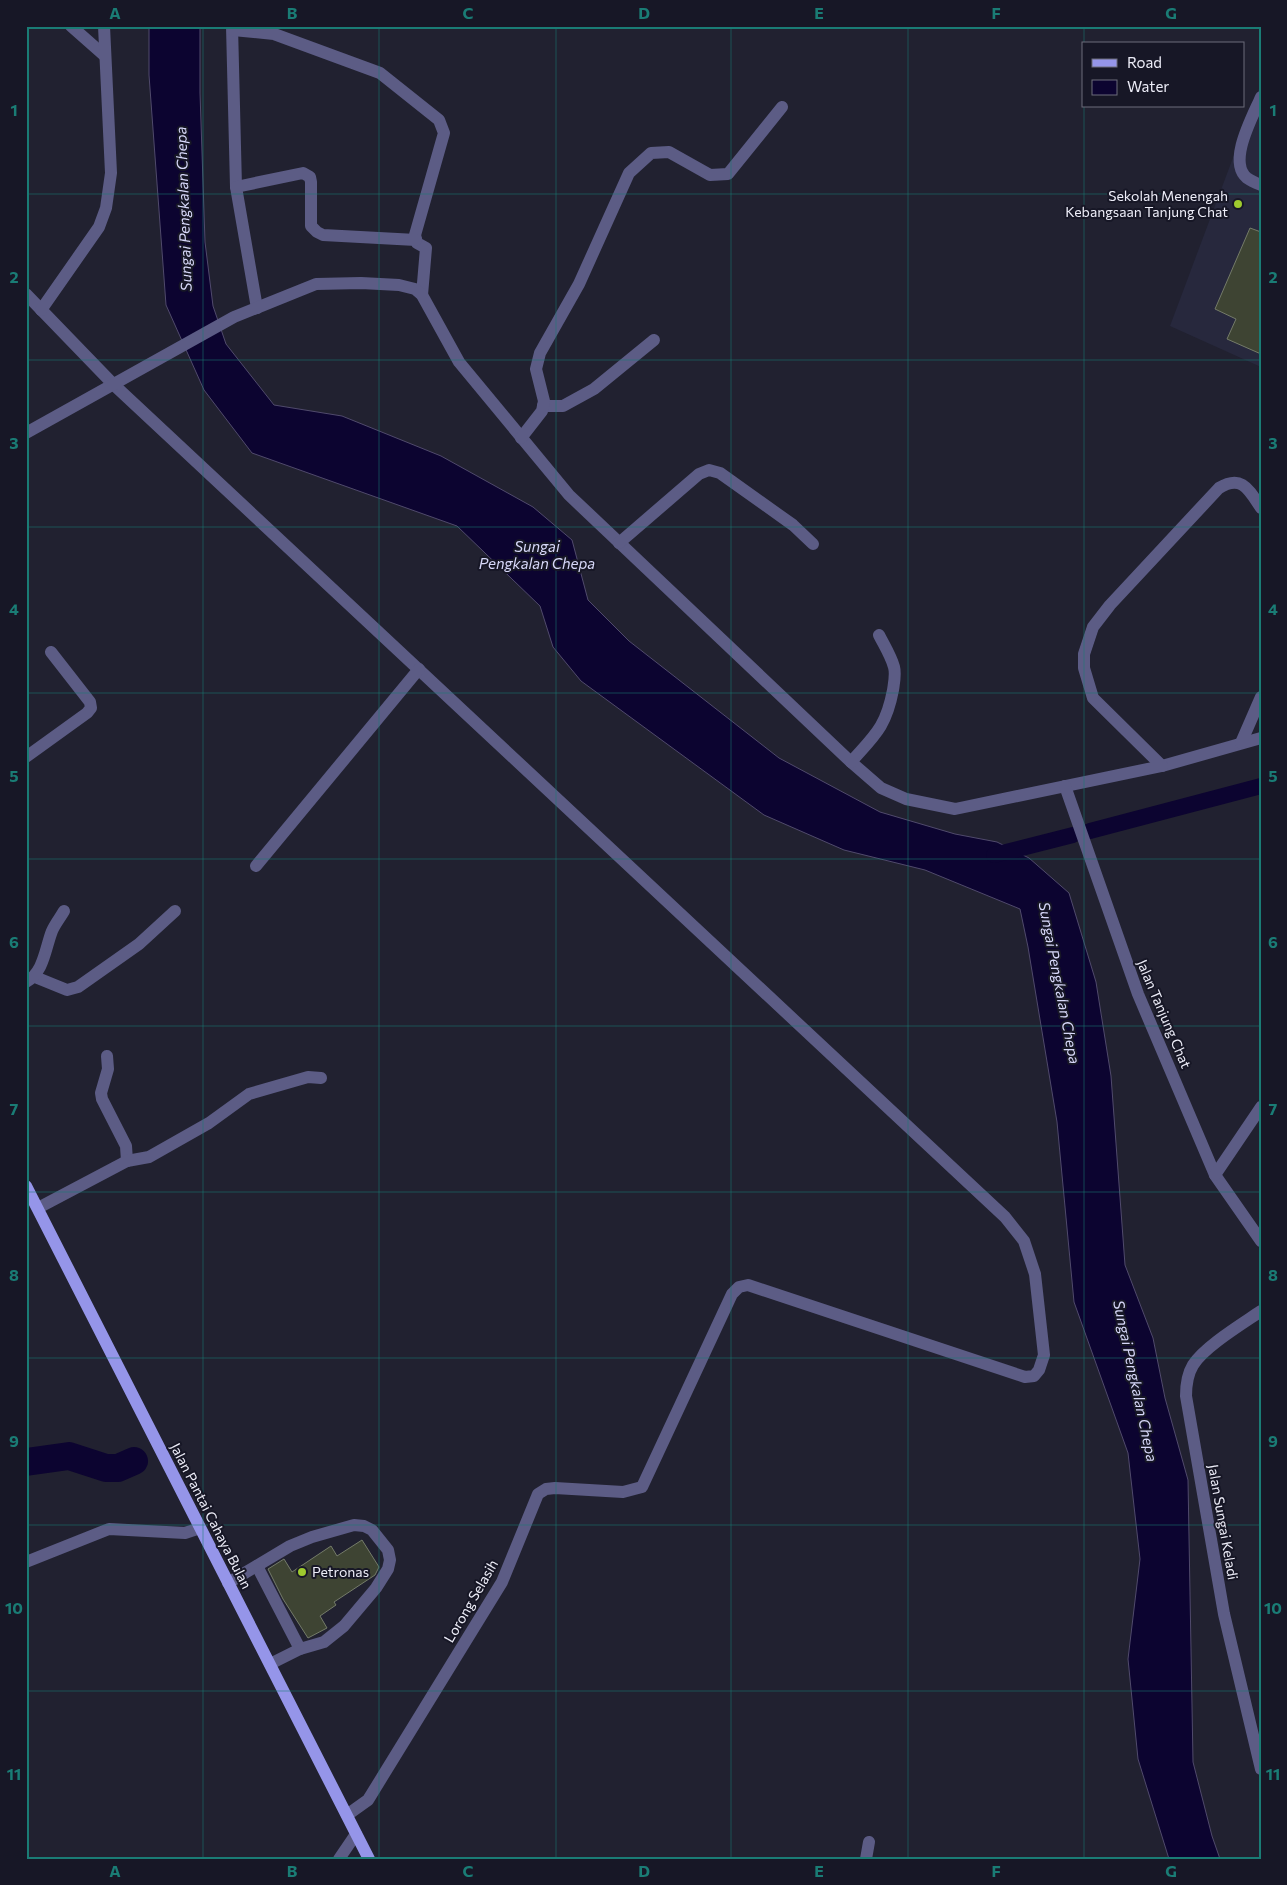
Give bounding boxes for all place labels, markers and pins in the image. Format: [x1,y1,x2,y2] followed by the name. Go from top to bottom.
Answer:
[1065,187,1228,220] place label: Sekolah Menengah Kebangsaan Tanjung Chat
[1232,198,1244,210] marker: Sekolah Menengah Kebangsaan Tanjung Chat
[312,1563,369,1580] place label: Petronas
[296,1566,308,1578] marker: Petronas

